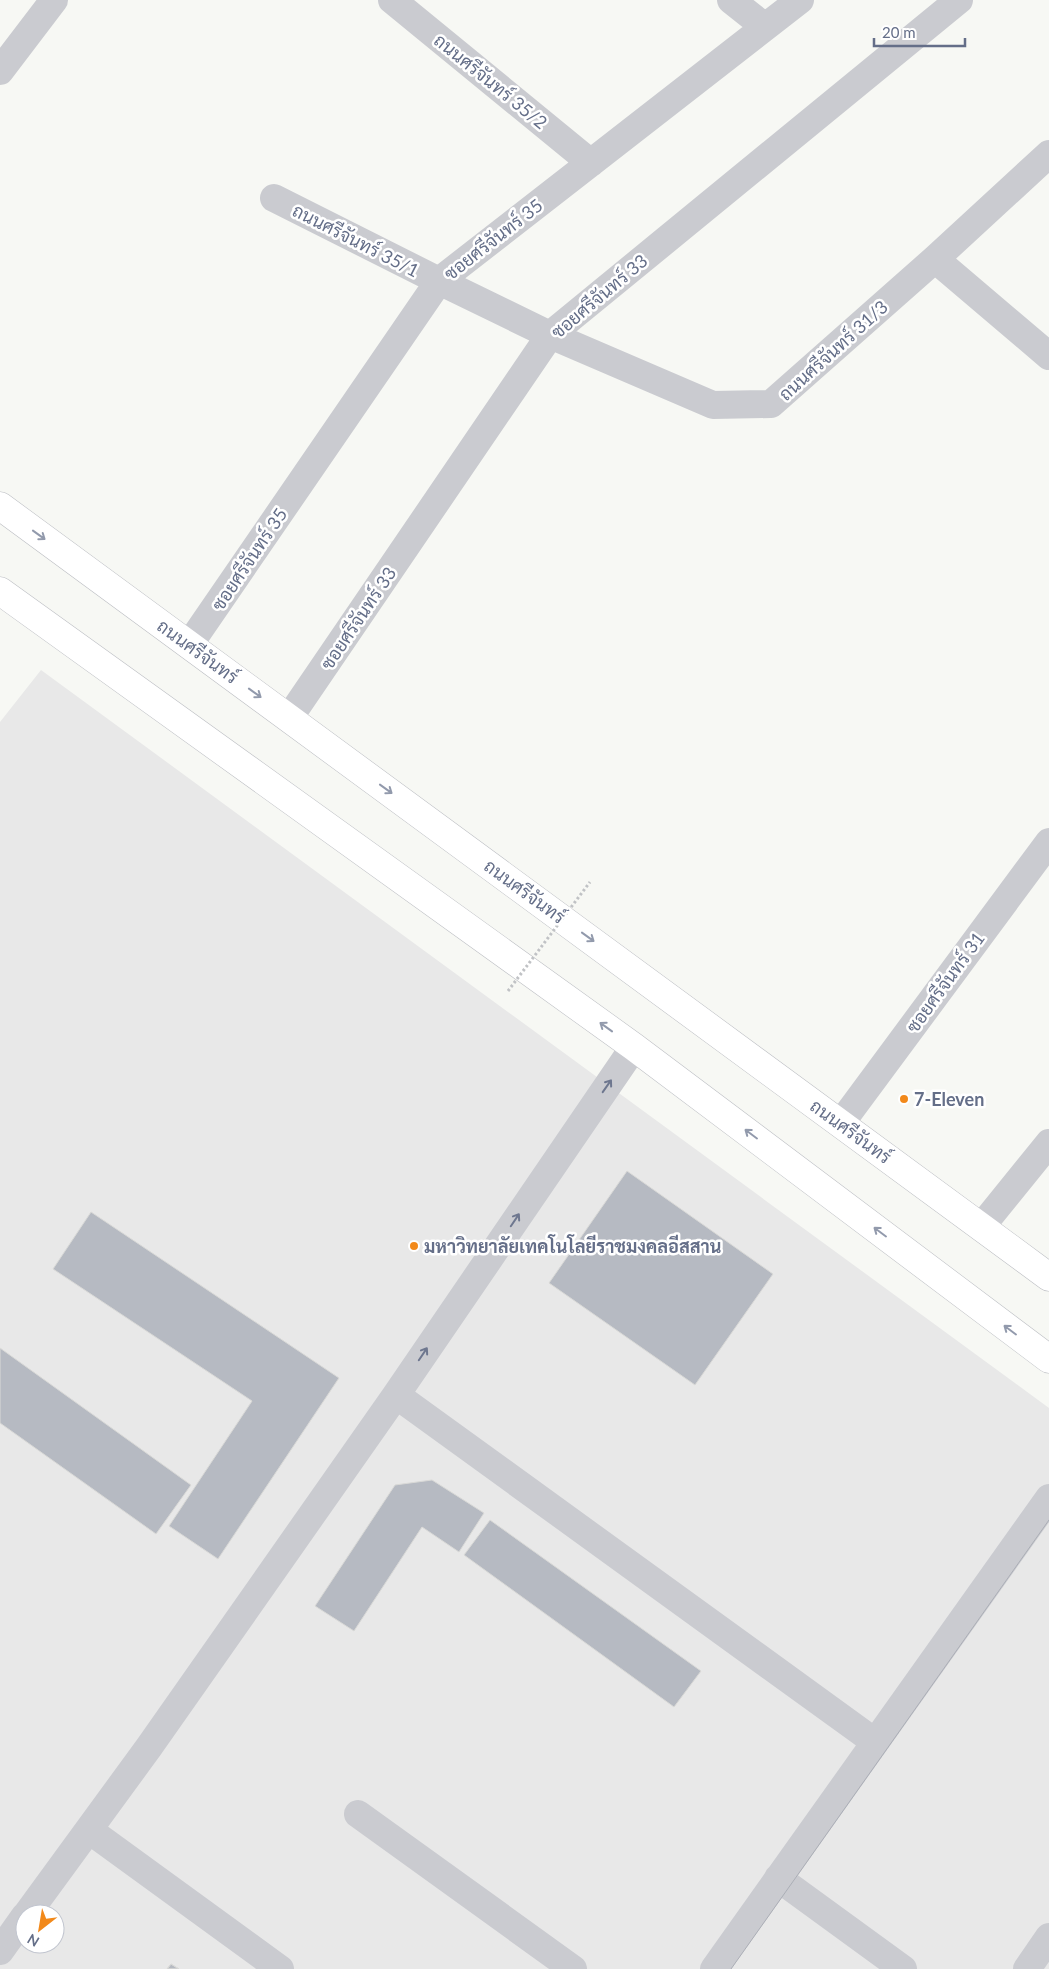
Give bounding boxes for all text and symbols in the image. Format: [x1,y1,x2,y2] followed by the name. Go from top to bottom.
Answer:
[874,15,965,47] scale bar
[882,23,916,41] text: 20 m
[430,28,553,133] street label: ถนนศรีจันทร์ 35/2
[439,193,547,284] street label: ซอยศรีจันทร์ 35
[289,198,423,281] street label: ถนนศรีจันทร์ 35/1
[546,249,652,343] street label: ซอยศรีจันทร์ 33
[773,295,892,405] street label: ถนนศรีจันทร์ 31/3
[206,503,291,614] street label: ซอยศรีจันทร์ 35
[32,530,46,540] one-way arrow
[315,562,400,673] street label: ซอยศรีจันทร์ 33
[153,613,244,688] street label: ถนนศรีจันทร์
[248,688,262,698] one-way arrow
[379,784,393,794] one-way arrow
[480,853,571,928] street label: ถนนศรีจันทร์
[900,927,989,1037] street label: ซอยศรีจันทร์ 31
[581,932,595,942] one-way arrow
[600,1021,614,1032] one-way arrow
[602,1079,612,1093] one-way arrow
[914,1088,984,1110] place label: 7-Eleven
[806,1093,897,1168] street label: ถนนศรีจันทร์
[898,1093,910,1105] marker: 7-Eleven
[745,1129,758,1140] one-way arrow
[510,1213,520,1227] one-way arrow
[873,1227,887,1237] one-way arrow
[424,1234,721,1257] place label: มหาวิทยาลัยเทคโนโลยีราชมงคลอีสสาน
[408,1240,420,1252] marker: มหาวิทยาลัยเทคโนโลยีราชมงคลอีสสาน
[1003,1325,1017,1335] one-way arrow
[418,1348,428,1362] one-way arrow
[15,1904,65,1954] north arrow
[24,1931,42,1951] text: N

